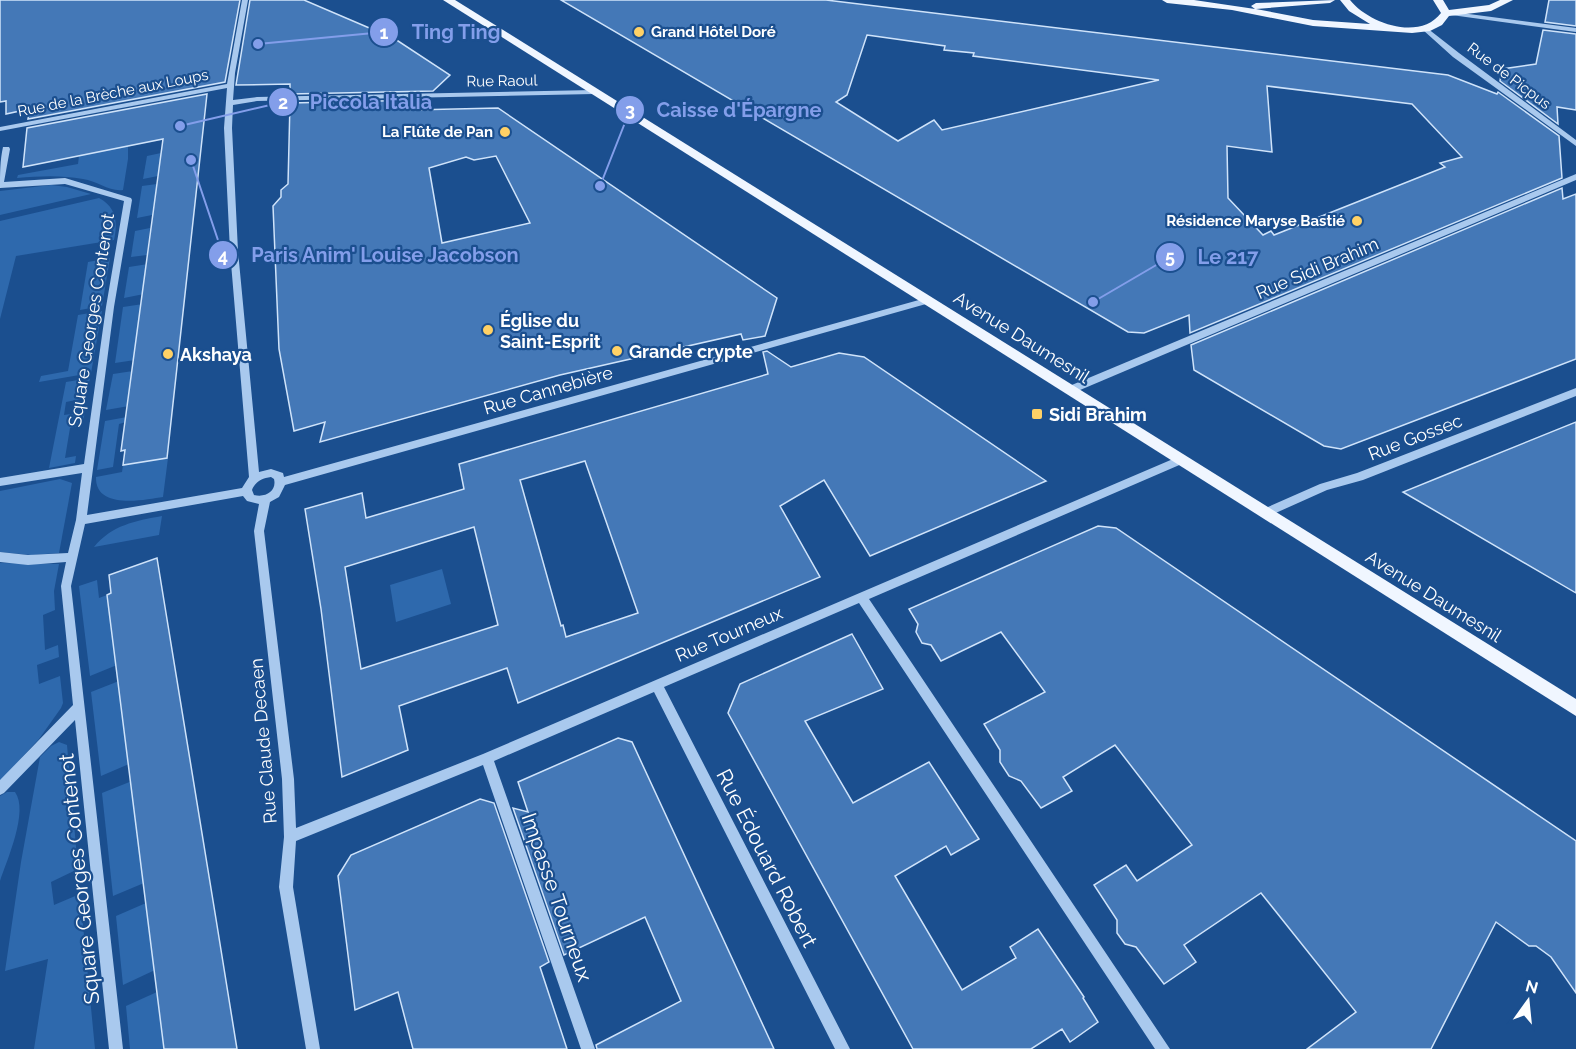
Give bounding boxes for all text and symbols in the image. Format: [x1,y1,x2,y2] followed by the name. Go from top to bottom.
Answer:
[369,13,512,51] callout: Ting Ting
[412,20,500,44] text: Ting Ting
[380,22,389,43] text: 1
[651,23,776,41] place label: Grand Hôtel Doré
[632,25,646,39] marker: Grand Hôtel Doré
[1464,39,1554,113] street label: Rue de Picpus
[16,66,210,120] street label: Rue de la Brèche aux Loups
[466,71,539,91] street label: Rue Raoul
[268,83,445,121] callout: Piccola Italia
[310,90,432,114] text: Piccola Italia
[615,91,834,129] callout: Caisse d'Épargne
[278,92,288,113] text: 2
[657,98,821,122] text: Caisse d'Épargne
[625,99,635,120] text: 3
[382,123,493,141] place label: La Flûte de Pan
[498,125,512,139] marker: La Flûte de Pan
[64,212,118,428] street label: Square Georges Contenot
[1166,212,1345,230] place label: Résidence Maryse Bastié
[1350,214,1364,228] marker: Résidence Maryse Bastié
[1253,233,1381,303] street label: Rue Sidi Brahim
[208,236,531,274] callout: Paris Anim' Louise Jacobson
[1155,238,1270,276] callout: Le 217
[251,243,519,267] text: Paris Anim' Louise Jacobson
[218,245,228,266] text: 4
[1198,245,1259,269] text: Le 217
[1165,246,1175,267] text: 5
[950,287,1094,387] street label: Avenue Daumesnil
[500,310,601,352] place label: Église du Saint-Esprit
[481,323,495,337] marker: Église du Saint-Esprit
[629,341,753,362] place label: Grande crypte
[180,344,252,365] place label: Akshaya
[610,344,624,358] marker: Grande crypte
[161,347,175,361] marker: Akshaya
[481,361,615,418] street label: Rue Cannebière
[1049,404,1147,425] place label: Sidi Brahim
[1030,407,1044,421] marker: Sidi Brahim
[1365,409,1465,465] street label: Rue Gossec
[1362,546,1506,646] street label: Avenue Daumesnil
[672,602,786,666] street label: Rue Tourneux
[245,658,281,824] street label: Rue Claude Decaen
[53,752,105,1006] street label: Square Georges Contenot
[711,765,823,951] street label: Rue Édouard Robert
[516,809,598,985] street label: Impasse Tourneux
[1498,971,1558,1031] north arrow
[1523,976,1540,998] text: N

